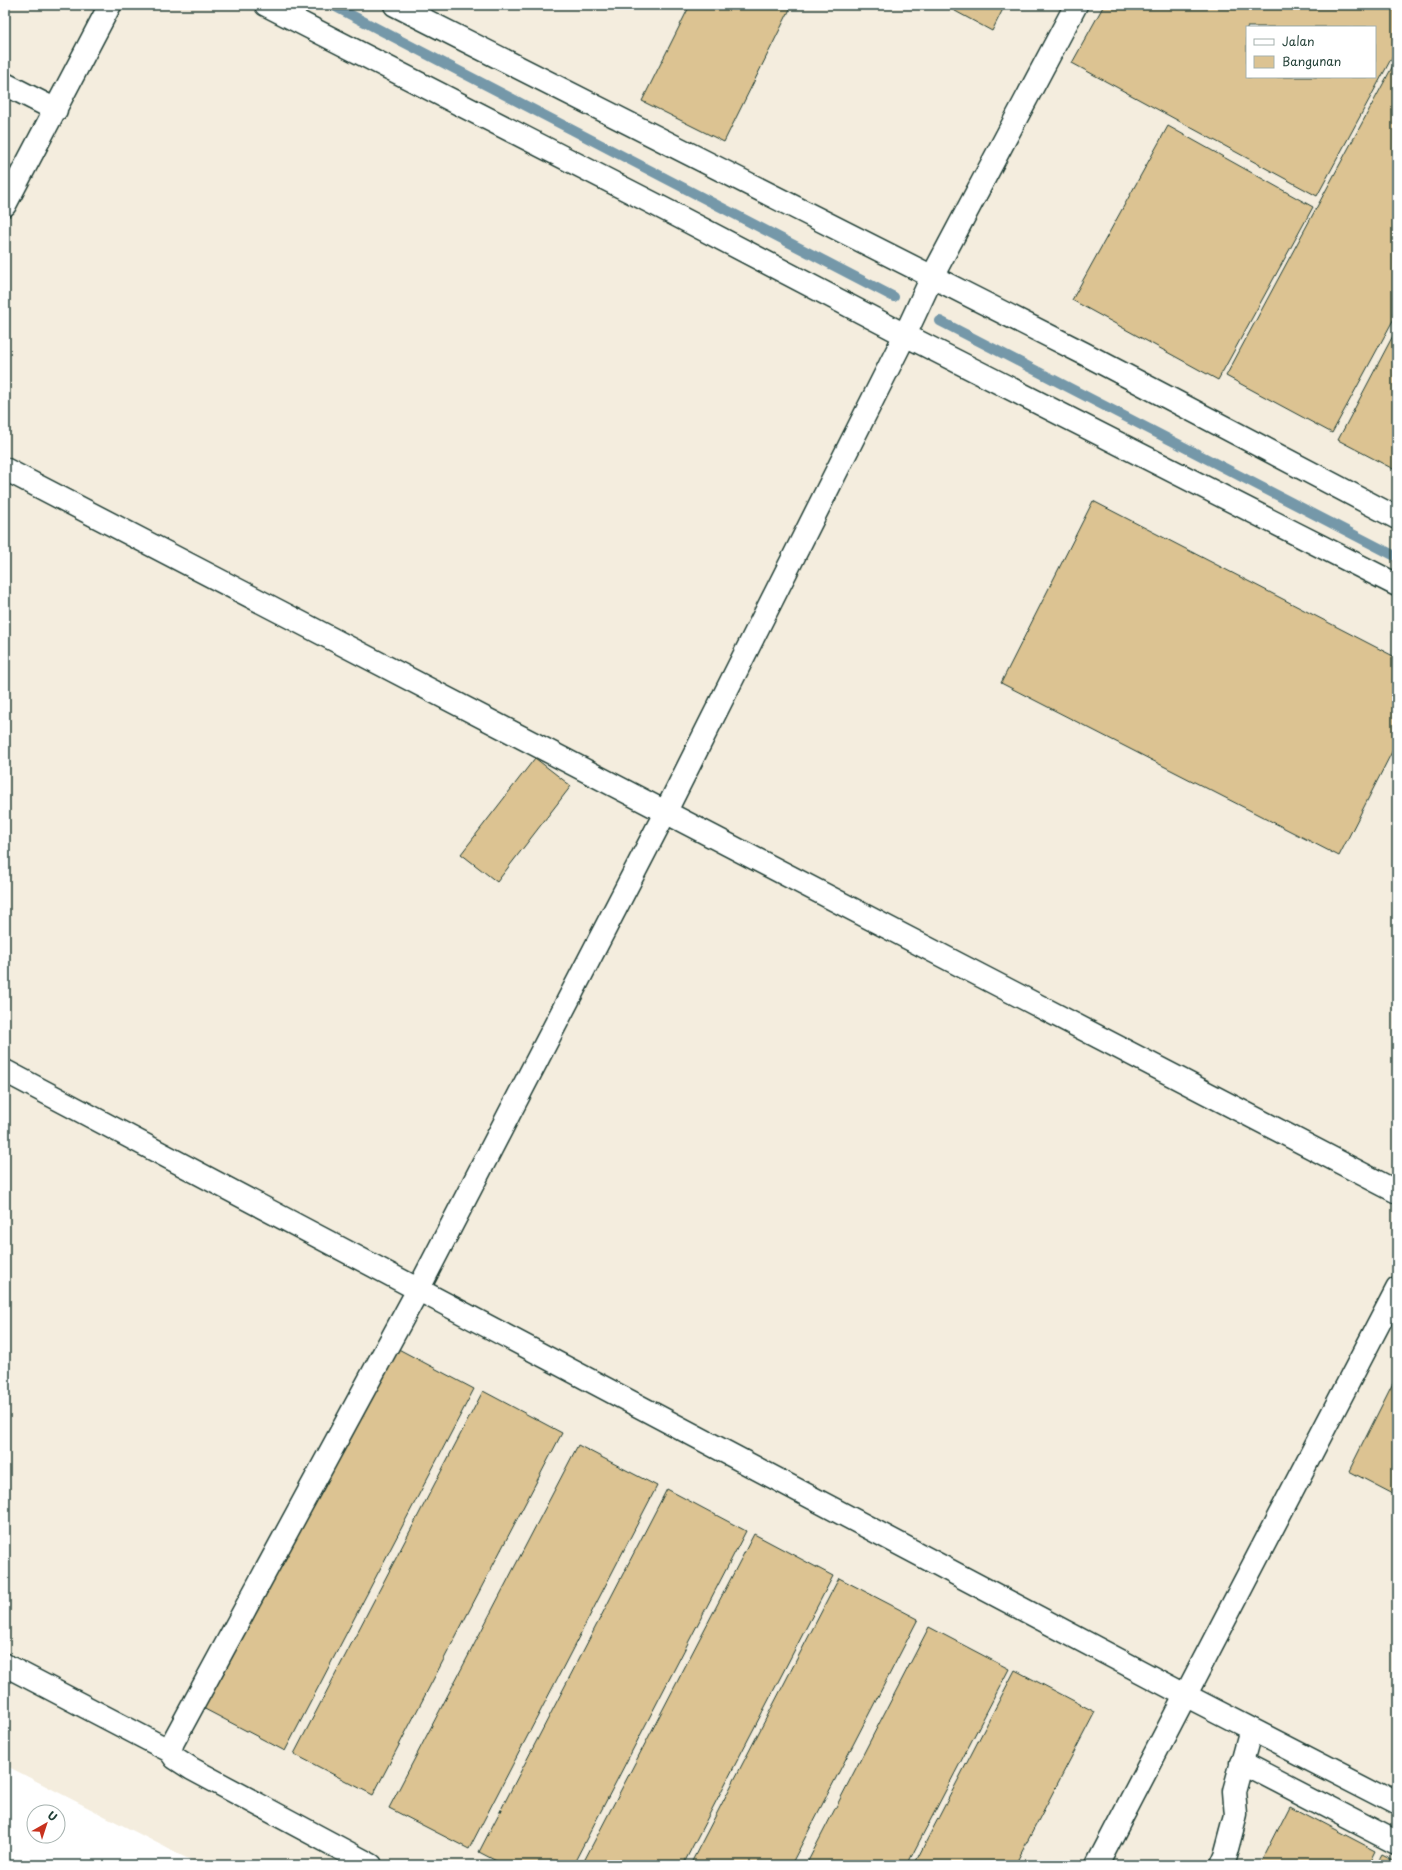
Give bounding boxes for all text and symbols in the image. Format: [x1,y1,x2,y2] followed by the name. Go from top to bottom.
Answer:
[1246,26,1376,78] legend
[1282,32,1315,50] text: Jalan
[1282,52,1341,70] text: Bangunan
[26,1804,66,1844] north arrow
[44,1807,61,1825] text: U

